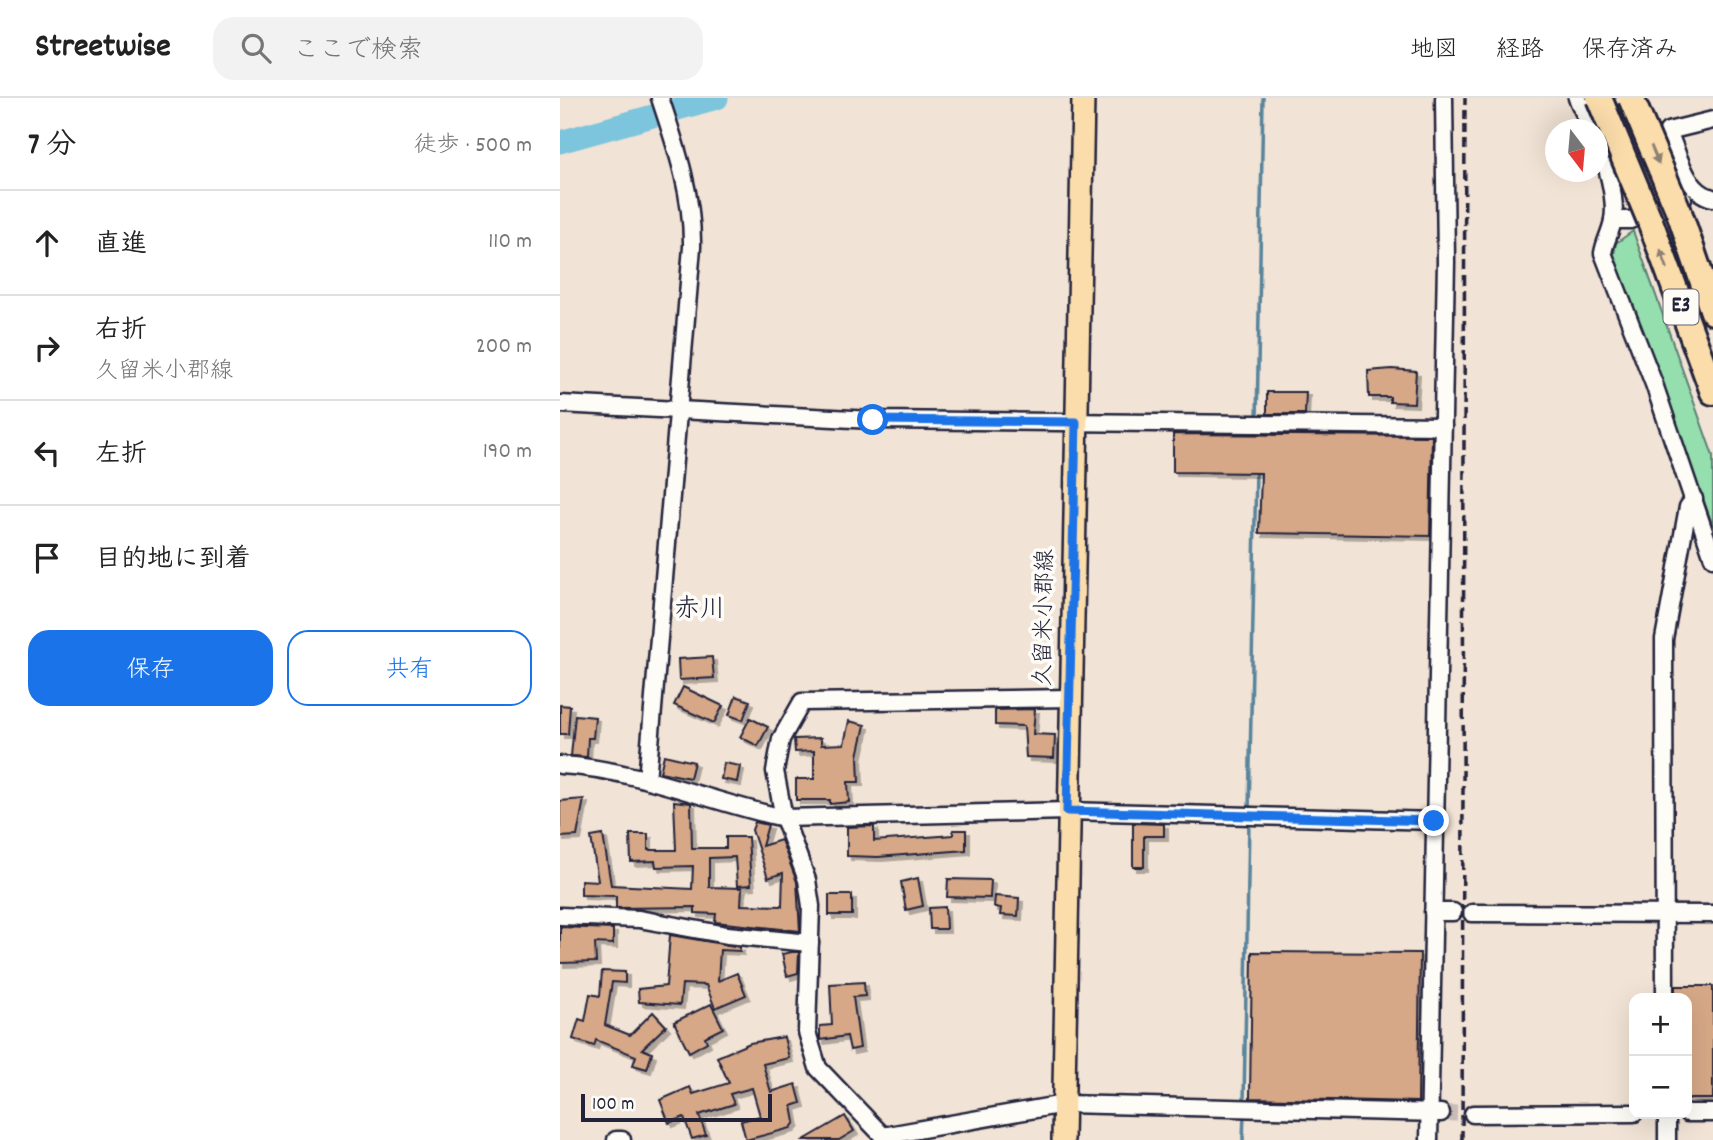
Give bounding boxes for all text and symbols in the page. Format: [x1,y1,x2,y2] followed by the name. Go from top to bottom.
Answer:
[213,17,703,80] search box
[35,25,171,72] text: Streetwise
[237,29,275,67] icon: search
[293,33,423,70] text: ここで検索
[1410,34,1458,68] text: 地図
[1496,34,1544,68] text: 経路
[1582,34,1678,68] text: 保存済み
[1545,119,1608,182] north arrow
[28,126,76,169] text: 7 分
[413,130,532,163] text: 徒歩 · 500 m
[1649,145,1661,165] one-way arrow
[28,224,66,262] icon: ahead
[488,226,532,259] text: 110 m
[95,227,147,264] text: 直進
[1658,249,1669,270] one-way arrow
[1664,290,1698,325] road number: E3
[95,313,147,350] text: 右折
[28,329,66,367] icon: right
[476,331,532,364] text: 200 m
[95,356,233,389] text: 久留米小郡線
[857,404,888,435] route start
[28,434,66,472] icon: left
[483,436,532,469] text: 190 m
[95,437,147,474] text: 左折
[28,539,66,577] icon: arrive
[95,542,251,579] text: 目的地に到着
[1028,549,1064,687] street label: 久留米小郡線
[674,592,726,629] district label: 赤川
[28,630,273,706] button: 保存
[287,630,532,706] button: 共有
[1418,805,1449,836] route end
[1629,993,1692,1119] map controls
[1629,993,1692,1056] button: +
[1629,1056,1692,1119] button: −
[581,1091,772,1123] scale bar
[592,1092,634,1119] text: 100 m

